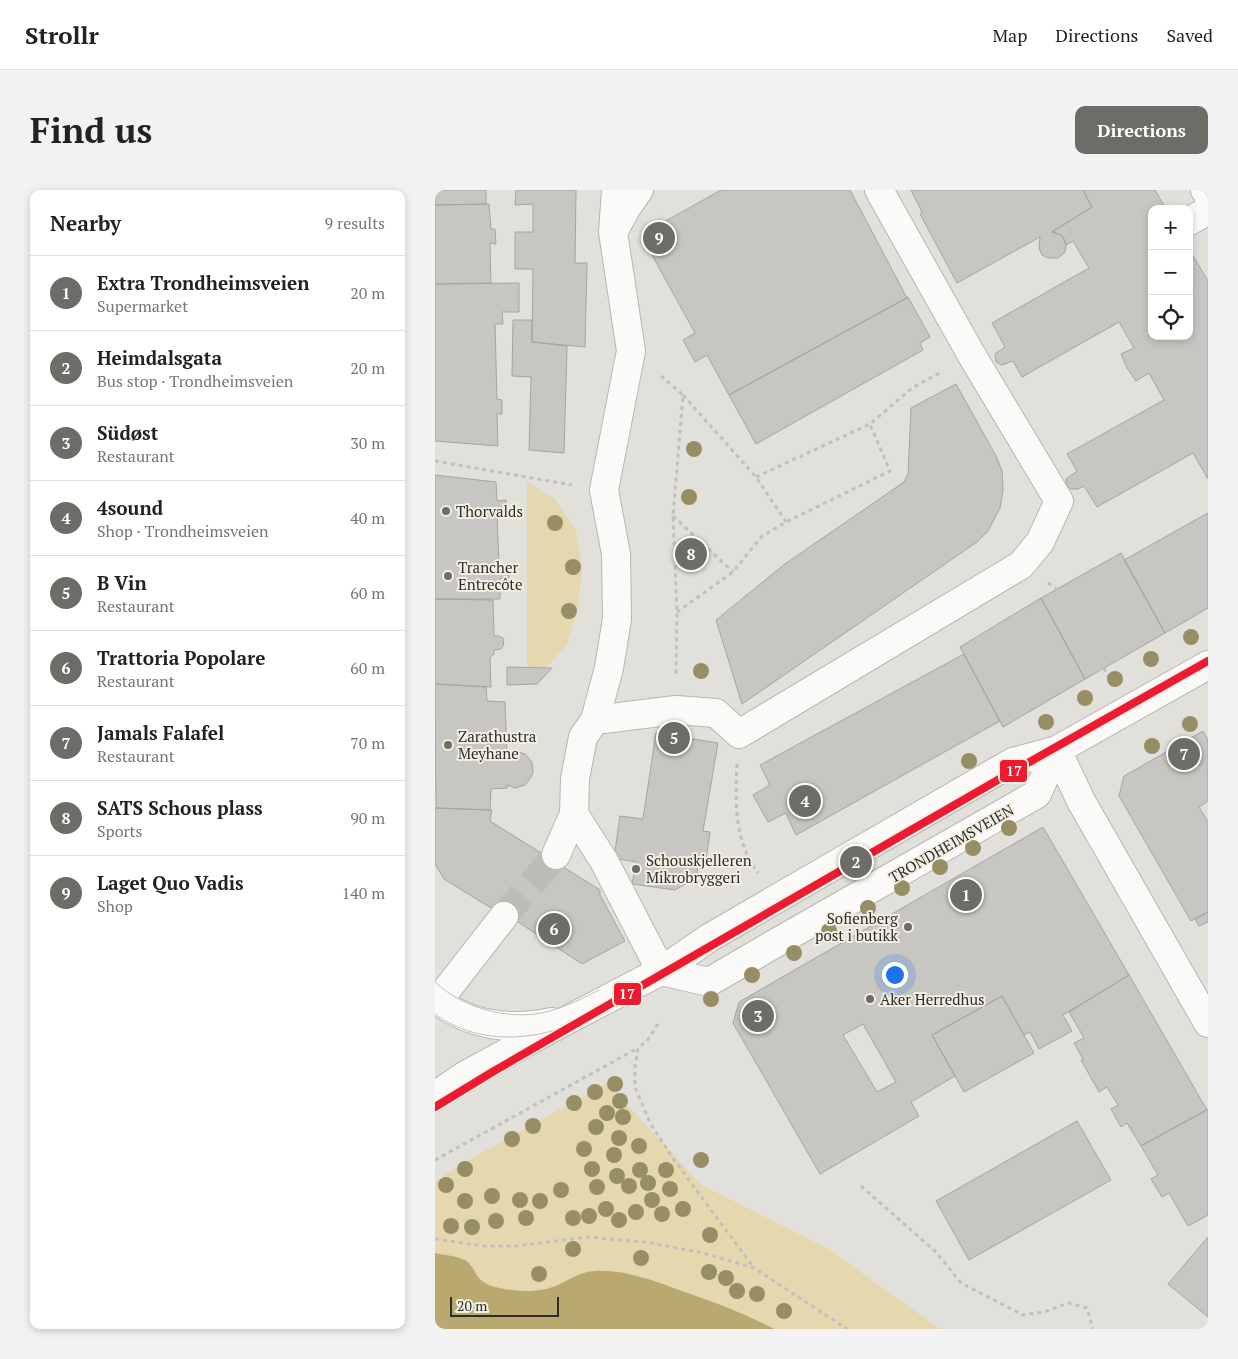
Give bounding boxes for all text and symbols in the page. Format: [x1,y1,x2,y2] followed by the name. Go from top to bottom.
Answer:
[25,19,99,51] text: Strollr
[992,23,1027,47] text: Map
[1055,23,1138,47] text: Directions
[1166,23,1213,47] text: Saved
[1075,106,1208,154] button: Directions
[30,107,152,153] text: Find us
[1148,205,1193,340] map controls
[1148,205,1193,250] button: +
[50,209,121,237] text: Nearby
[325,212,385,234] text: 9 results
[643,219,675,257] pin: 9
[1148,250,1193,295] button: −
[97,270,309,295] text: Extra Trondheimsveien
[61,282,71,304] text: 1
[350,282,385,304] text: 20 m
[97,295,188,317] text: Supermarket
[1148,295,1193,340] button: locate
[97,345,222,370] text: Heimdalsgata
[61,357,71,379] text: 2
[350,357,385,379] text: 20 m
[97,370,293,392] text: Bus stop · Trondheimsveien
[97,420,158,445] text: Südøst
[61,432,71,454] text: 3
[350,432,385,454] text: 30 m
[97,445,175,467] text: Restaurant
[97,495,163,520] text: 4sound
[456,501,523,521] place label: Thorvalds
[440,505,452,517] marker: Thorvalds
[61,507,71,529] text: 4
[350,507,385,529] text: 40 m
[97,520,269,542] text: Shop · Trondheimsveien
[675,535,707,573] pin: 8
[458,557,522,594] place label: Trancher Entrecôte
[97,570,147,595] text: B Vin
[442,570,454,582] marker: Trancher Entrecôte
[61,582,71,604] text: 5
[350,582,385,604] text: 60 m
[97,595,175,617] text: Restaurant
[97,645,265,670] text: Trattoria Popolare
[61,657,71,679] text: 6
[350,657,385,679] text: 60 m
[97,670,175,692] text: Restaurant
[658,719,690,757] pin: 5
[97,720,224,745] text: Jamals Falafel
[458,726,537,763] place label: Zarathustra Meyhane
[61,732,71,754] text: 7
[350,732,385,754] text: 70 m
[1168,735,1200,773] pin: 7
[442,739,454,751] marker: Zarathustra Meyhane
[97,745,175,767] text: Restaurant
[999,759,1028,783] line badge: 17
[1006,761,1022,780] text: 17
[789,782,821,820] pin: 4
[97,795,263,820] text: SATS Schous plass
[885,799,1017,887] street label: TRONDHEIMSVEIEN
[61,807,71,829] text: 8
[350,807,385,829] text: 90 m
[97,820,143,842] text: Sports
[840,843,872,881] pin: 2
[646,850,752,887] place label: Schouskjelleren Mikrobryggeri
[630,863,642,875] marker: Schouskjelleren Mikrobryggeri
[97,870,244,895] text: Laget Quo Vadis
[950,876,982,914] pin: 1
[61,882,71,904] text: 9
[342,882,385,904] text: 140 m
[97,895,133,917] text: Shop
[815,908,899,945] place label: Sofienberg post i butikk
[538,910,570,948] pin: 6
[902,921,914,933] marker: Sofienberg post i butikk
[882,962,908,988] your location
[613,982,642,1006] line badge: 17
[619,984,635,1003] text: 17
[880,989,985,1009] place label: Aker Herredhus
[864,993,876,1005] marker: Aker Herredhus
[742,997,774,1035] pin: 3
[450,1294,559,1317] scale bar
[457,1296,487,1315] text: 20 m

